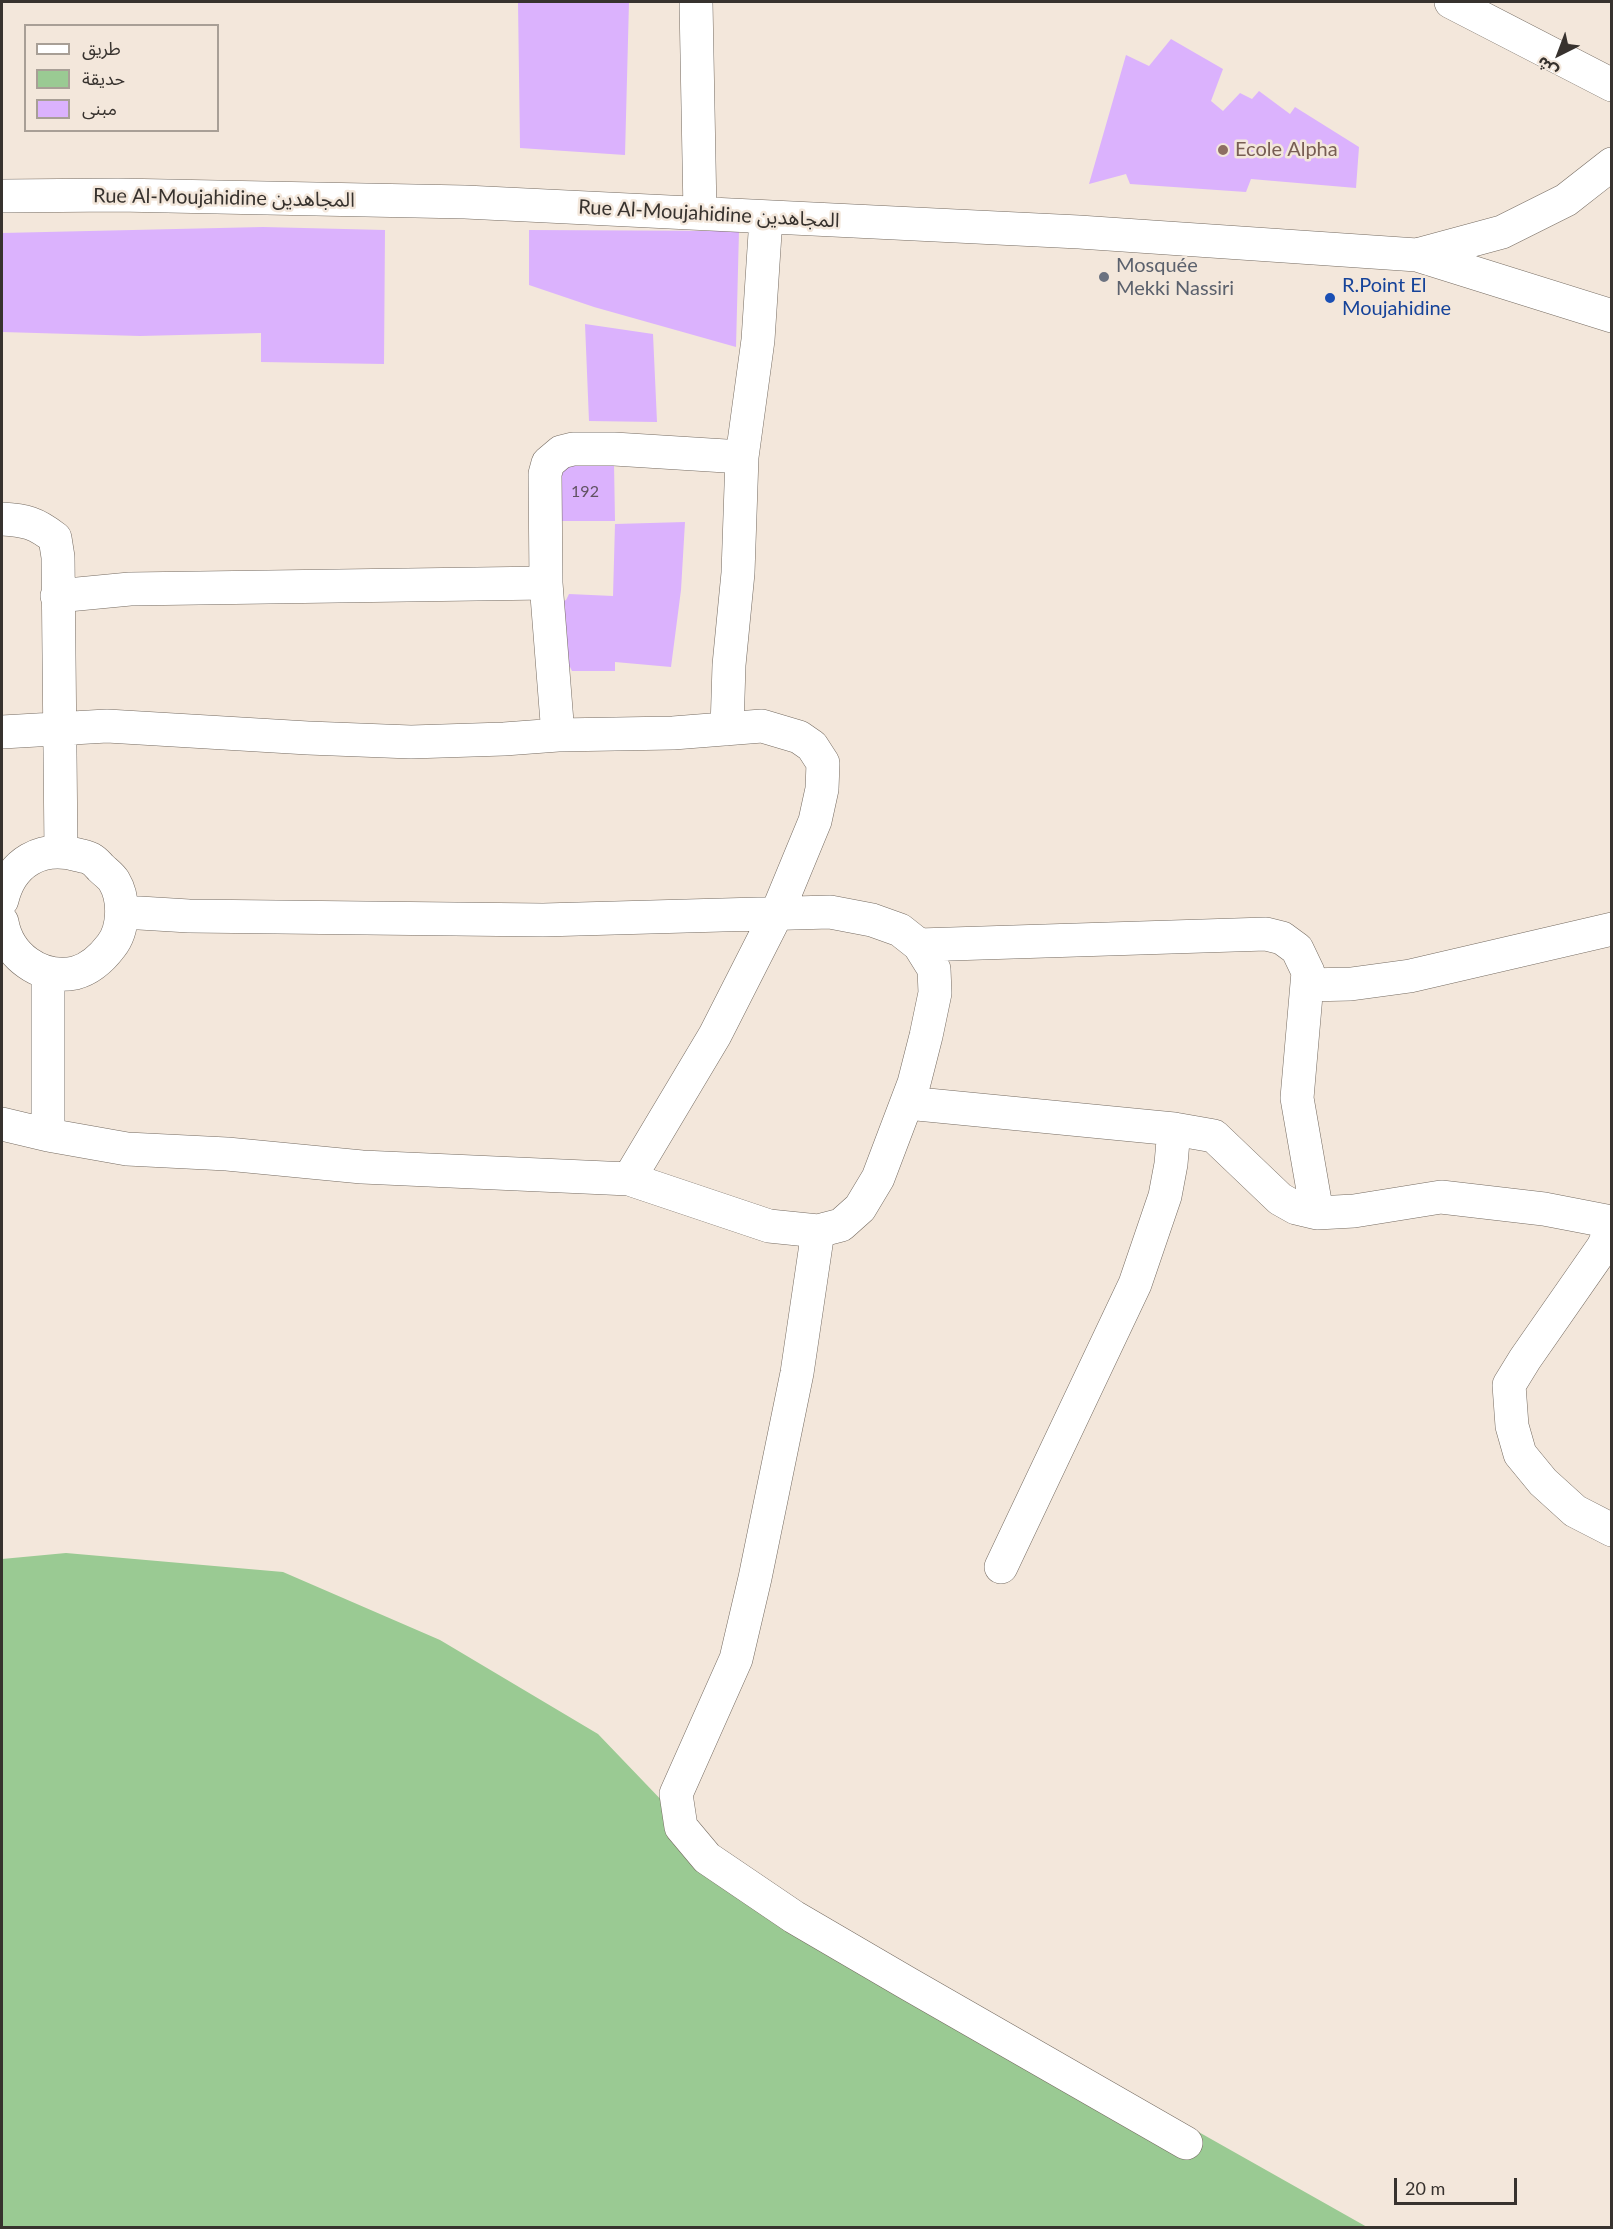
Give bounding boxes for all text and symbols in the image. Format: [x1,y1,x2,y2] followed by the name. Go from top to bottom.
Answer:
[24,24,219,132] legend
[1529,24,1589,84] north arrow
[82,37,121,59] text: طريق
[1532,53,1561,82] text: ش
[82,67,125,89] text: حديقة
[82,97,117,119] text: مبنى
[1235,138,1338,162] place label: Ecole Alpha
[1216,143,1230,157] marker: Ecole Alpha
[93,184,355,212] street label: Rue Al-Moujahidine المجاهدين
[578,195,840,233] street label: Rue Al-Moujahidine المجاهدين
[1116,254,1234,301] place label: Mosquée Mekki Nassiri
[1097,270,1111,284] marker: Mosquée Mekki Nassiri
[1342,274,1451,321] place label: R.Point El Moujahidine
[1323,291,1337,305] marker: R.Point El Moujahidine
[571,482,599,502] house number: 192
[1397,2166,1520,2204] scale bar
[1405,2177,1445,2199] text: 20 m

